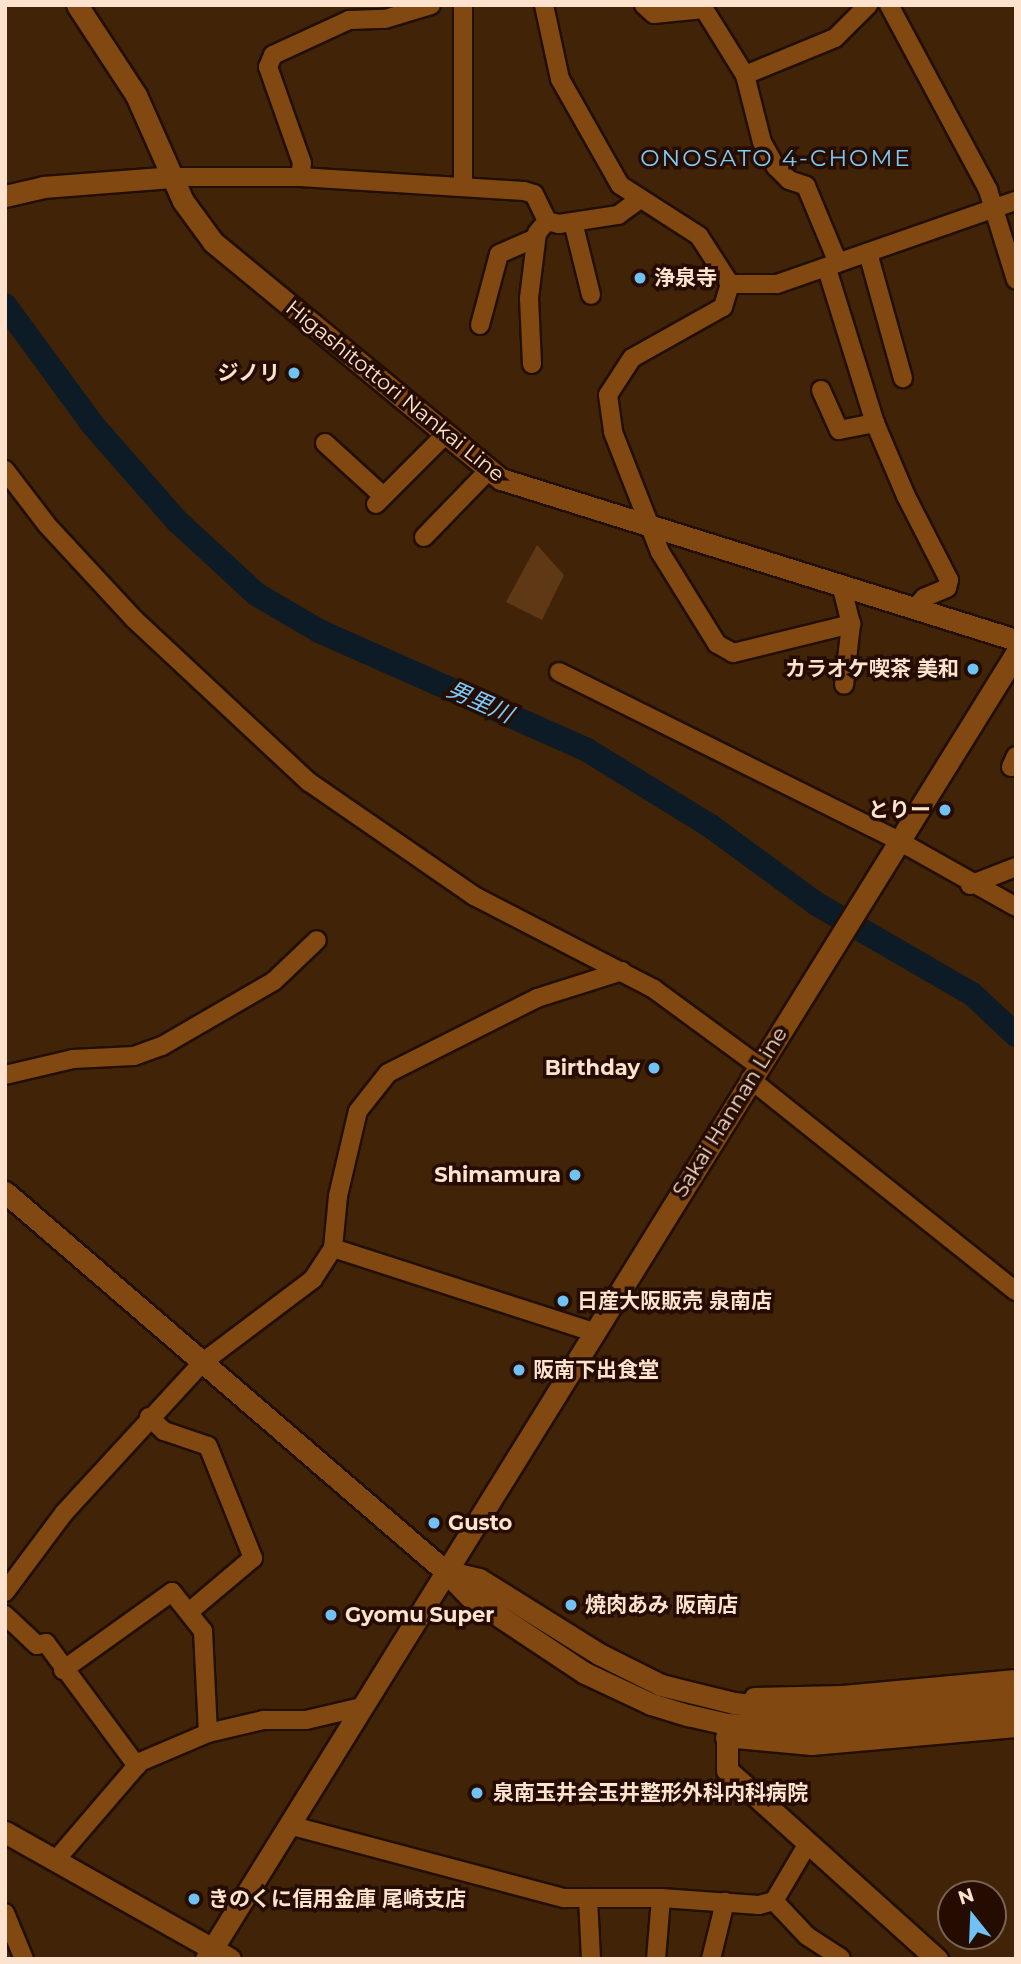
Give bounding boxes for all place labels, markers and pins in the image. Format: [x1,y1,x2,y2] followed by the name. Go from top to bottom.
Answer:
[654,265,717,291] place label: 浄泉寺
[632,270,648,286] marker: 浄泉寺
[217,360,280,386] place label: ジノリ
[286,365,302,381] marker: ジノリ
[785,656,959,682] place label: カラオケ喫茶 美和
[965,661,981,677] marker: カラオケ喫茶 美和
[868,797,931,823] place label: とりー
[937,802,953,818] marker: とりー
[545,1055,640,1081] place label: Birthday
[646,1060,662,1076] marker: Birthday
[434,1162,561,1188] place label: Shimamura
[567,1167,583,1183] marker: Shimamura
[577,1288,772,1314] place label: 日産大阪販売 泉南店
[555,1293,571,1309] marker: 日産大阪販売 泉南店
[533,1357,659,1383] place label: 阪南下出食堂
[511,1362,527,1378] marker: 阪南下出食堂
[448,1510,512,1536] place label: Gusto
[426,1515,442,1531] marker: Gusto
[585,1592,738,1618] place label: 焼肉あみ 阪南店
[563,1597,579,1613] marker: 焼肉あみ 阪南店
[345,1602,494,1628] place label: Gyomu Super
[323,1607,339,1623] marker: Gyomu Super
[493,1780,808,1806] place label: 泉南玉井会玉井整形外科内科病院
[467,1783,487,1803] marker: 泉南玉井会玉井整形外科内科病院
[208,1886,466,1912] place label: きのくに信用金庫 尾崎支店
[186,1891,202,1907] marker: きのくに信用金庫 尾崎支店

